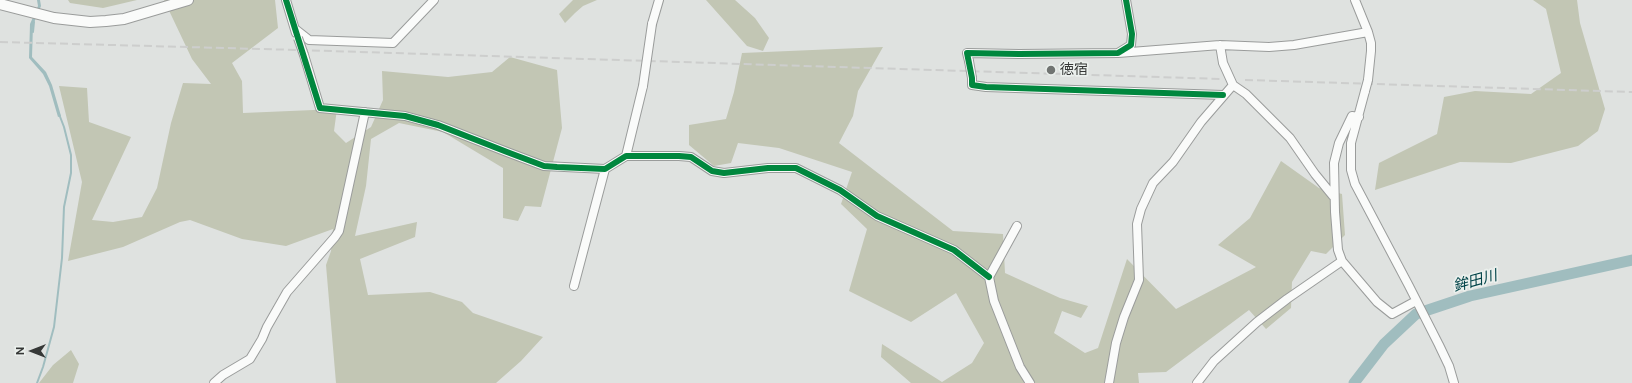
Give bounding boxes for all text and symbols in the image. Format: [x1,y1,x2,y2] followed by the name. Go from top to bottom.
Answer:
[1060,62,1088,78] place label: 徳宿
[1045,64,1057,76] marker: 徳宿
[1451,266,1499,296] water label: 鉾田川
[12,331,52,371] north arrow
[14,347,26,355] text: N

